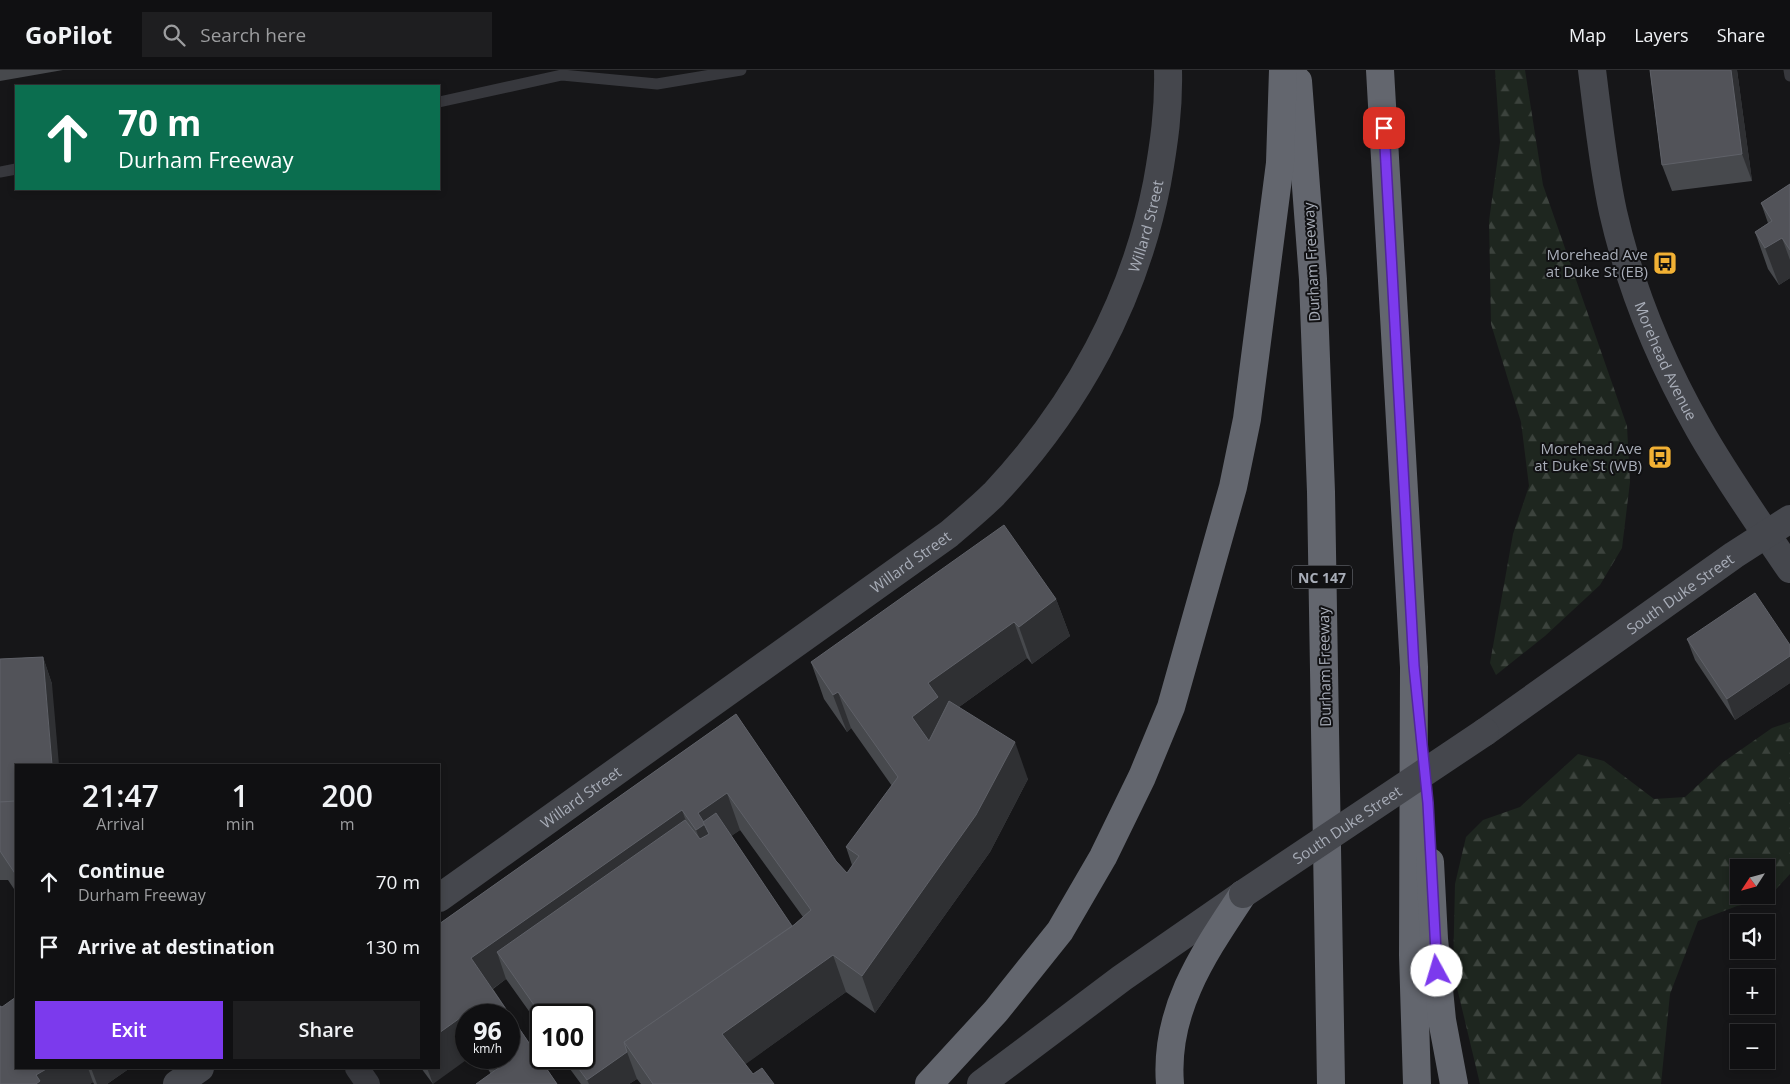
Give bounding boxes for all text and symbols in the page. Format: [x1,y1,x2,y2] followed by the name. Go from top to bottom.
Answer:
[142,12,492,57] search box
[25,18,112,51] text: GoPilot
[160,21,188,49] icon: search
[200,22,306,48] text: Search here
[1569,23,1606,47] text: Map
[1634,23,1689,47] text: Layers
[1717,23,1765,47] text: Share
[118,99,201,146] text: 70 m
[35,105,100,170] icon: ahead
[1363,107,1405,149] pin
[1370,114,1398,142] icon: arrive
[118,144,294,174] text: Durham Freeway
[1123,178,1167,275] street label: Willard Street
[1298,201,1324,322] street label: Durham Freeway
[1546,244,1648,281] place label: Morehead Ave at Duke St (EB)
[1652,250,1678,276] bus stop icon: Morehead Ave at Duke St (EB)
[1631,299,1702,424] street label: Morehead Avenue
[1534,438,1642,475] place label: Morehead Ave at Duke St (WB)
[1647,444,1673,470] bus stop icon: Morehead Ave at Duke St (WB)
[866,526,955,597] street label: Willard Street
[1622,549,1737,639] street label: South Duke Street
[1292,566,1352,588] road number: NC 147
[1313,606,1335,727] street label: Durham Freeway
[536,761,625,833] street label: Willard Street
[82,775,159,816] text: 21:47
[232,775,249,816] text: 1
[322,775,373,816] text: 200
[1288,781,1405,868] street label: South Duke Street
[96,813,145,835] text: Arrival
[226,813,255,835] text: min
[340,813,355,835] text: m
[78,858,165,884] text: Continue
[1730,859,1775,904] north arrow
[1730,859,1775,1069] map controls
[35,868,63,896] icon: ahead
[376,869,420,895] text: 70 m
[78,884,206,906] text: Durham Freeway
[1730,914,1775,959] button: sound
[35,933,63,961] icon: arrive
[78,934,275,960] text: Arrive at destination
[365,934,420,960] text: 130 m
[1410,944,1462,996] position arrow
[1730,969,1775,1014] button: +
[35,1001,223,1059] button: Exit
[233,1001,420,1059] button: Share
[530,1004,595,1069] speed limit sign: 100
[473,1013,502,1047] text: 96
[1730,1024,1775,1069] button: −
[473,1040,502,1057] text: km/h

